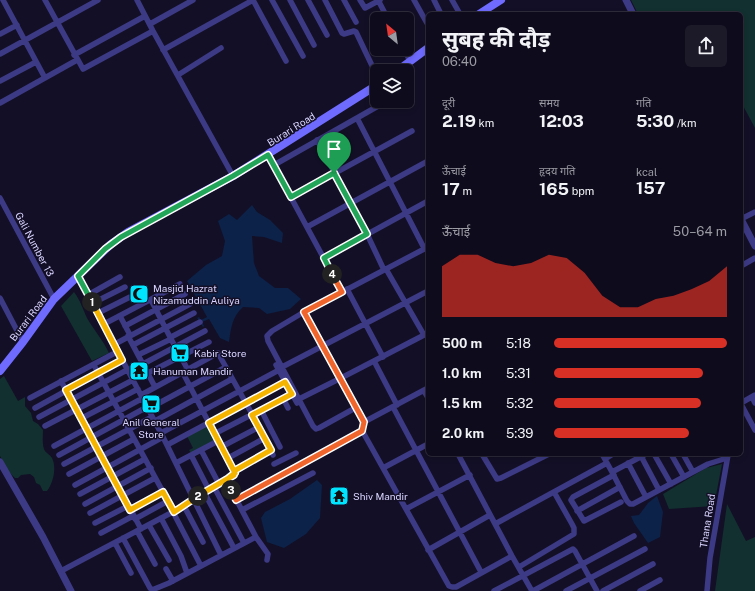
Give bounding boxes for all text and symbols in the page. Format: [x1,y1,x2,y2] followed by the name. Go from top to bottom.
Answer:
[370,12,414,56] north arrow
[370,12,414,108] map controls
[685,25,727,67] button: share
[442,26,550,52] text: सुबह की दौड़
[442,54,477,69] text: 06:40
[370,64,414,108] button: layers
[442,97,455,109] text: दूरी
[539,97,559,109] text: समय
[636,97,651,109] text: गति
[265,110,317,148] street label: Burari Road
[442,111,476,131] text: 2.19
[539,111,584,131] text: 12:03
[636,111,674,131] text: 5:30
[476,117,494,129] text: km
[674,117,697,129] text: /km
[317,132,351,173] pin
[323,138,345,160] icon: arrive
[442,165,466,177] text: ऊँचाई
[539,165,575,177] text: हृदय गति
[636,166,657,178] text: kcal
[636,178,665,198] text: 157
[442,179,460,199] text: 17
[539,179,569,199] text: 165
[460,185,472,197] text: m
[569,185,594,197] text: bpm
[13,210,57,278] street label: Gali Number 13
[442,224,470,239] text: ऊँचाई
[673,224,727,239] text: 50–64 m
[322,264,342,284] pin: 4
[328,268,336,280] text: 4
[153,282,240,306] place label: Masjid Hazrat Nizamuddin Auliya
[128,283,150,305] mosque icon: Masjid Hazrat Nizamuddin Auliya
[82,292,102,312] pin: 1
[7,293,49,343] street label: Burari Road
[90,296,94,308] text: 1
[442,336,482,351] text: 500 m
[506,336,531,351] text: 5:18
[169,342,191,364] supermarket icon: Kabir Store
[194,347,247,359] place label: Kabir Store
[128,360,150,382] temple icon: Hanuman Mandir
[153,365,233,377] place label: Hanuman Mandir
[442,366,482,381] text: 1.0 km
[506,366,531,381] text: 5:31
[140,393,162,415] supermarket icon: Anil General Store
[442,396,482,411] text: 1.5 km
[506,396,533,411] text: 5:32
[122,416,180,440] place label: Anil General Store
[442,426,484,441] text: 2.0 km
[506,426,533,441] text: 5:39
[221,480,241,500] pin: 3
[227,484,235,496] text: 3
[328,485,350,507] temple icon: Shiv Mandir
[188,486,208,506] pin: 2
[195,490,202,502] text: 2
[353,490,408,502] place label: Shiv Mandir
[697,493,717,549] street label: Thana Road

